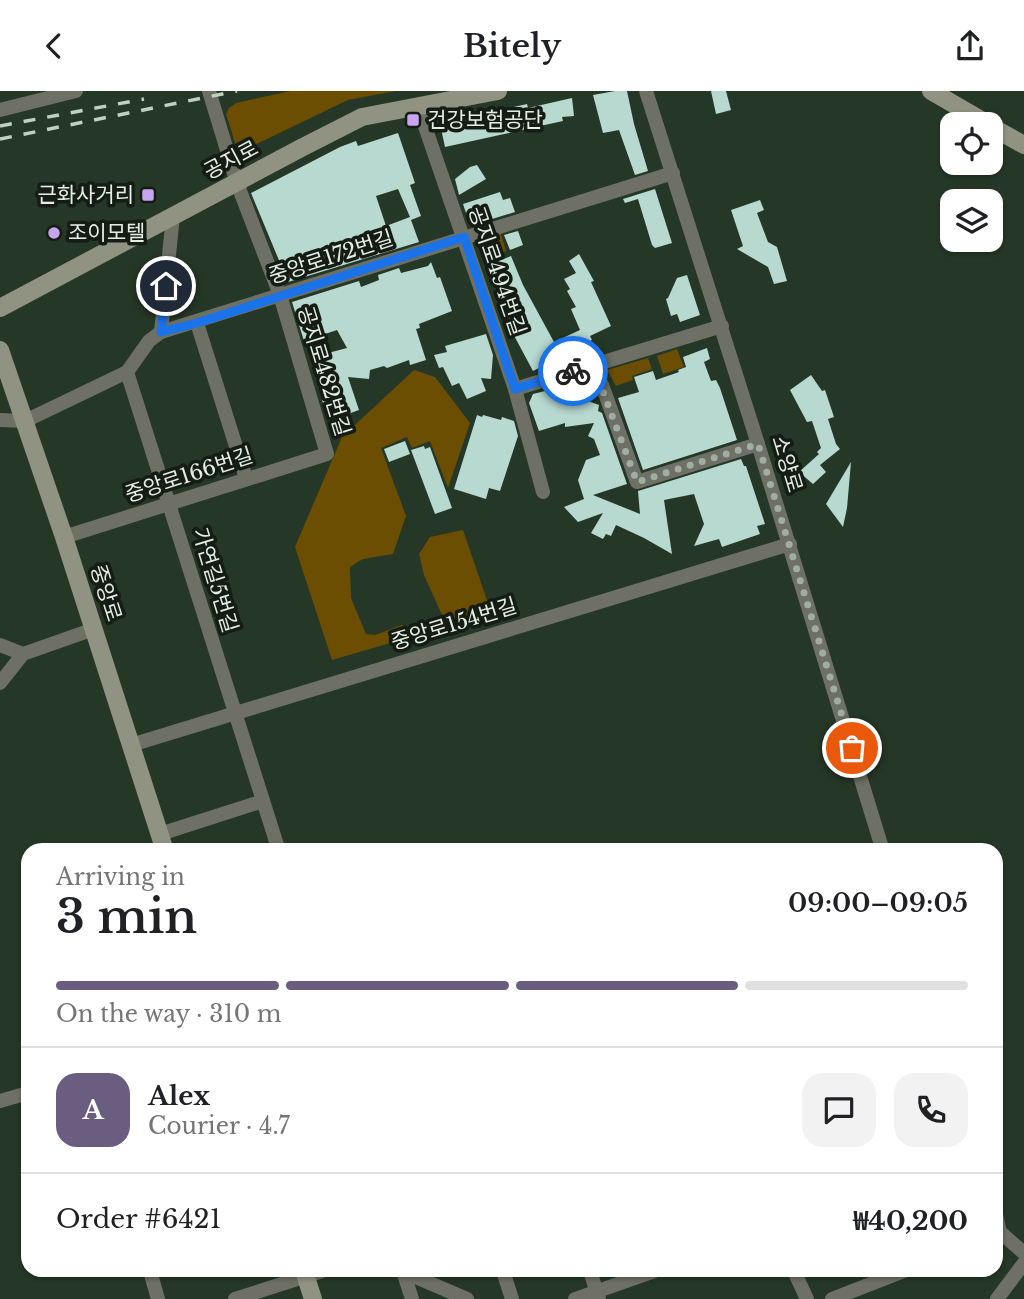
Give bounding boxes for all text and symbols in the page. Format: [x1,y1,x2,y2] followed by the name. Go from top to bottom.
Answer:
[463,26,561,66] text: Bitely
[35,27,73,65] icon: back
[951,27,989,65] icon: share
[427,107,543,133] place label: 건강보험공단
[405,112,421,128] marker: 건강보험공단
[940,112,1003,252] map controls
[940,112,1003,175] button: locate
[199,135,263,185] street label: 공지로
[37,182,134,208] place label: 근화사거리
[140,187,156,203] marker: 근화사거리
[940,189,1003,252] button: layers
[463,203,531,339] street label: 공지로494번길
[68,220,145,246] place label: 조이모텔
[46,225,62,241] marker: 조이모텔
[265,225,397,289] street label: 중앙로172번길
[136,256,196,316] pin
[147,267,185,305] icon: home
[292,303,356,439] street label: 공지로482번길
[538,336,608,406] courier
[554,352,592,390] icon: bike
[766,432,808,496] street label: 소양로
[122,442,256,508] street label: 중앙로166번길
[187,524,243,636] street label: 가연길5번길
[85,561,127,625] street label: 중앙로
[388,593,520,655] street label: 중앙로154번길
[822,718,882,778] pin
[833,729,871,767] icon: bag
[56,863,185,891] text: Arriving in
[788,887,968,919] text: 09:00–09:05
[56,888,197,945] text: 3 min
[56,1000,281,1028] text: On the way · 310 m
[802,1073,876,1147] button: chat
[894,1073,968,1147] button: phone
[148,1080,210,1112] text: Alex
[82,1094,104,1126] text: A
[148,1112,290,1140] text: Courier · 4.7
[56,1203,221,1235] text: Order #6421
[853,1205,968,1237] text: ₩40,200

